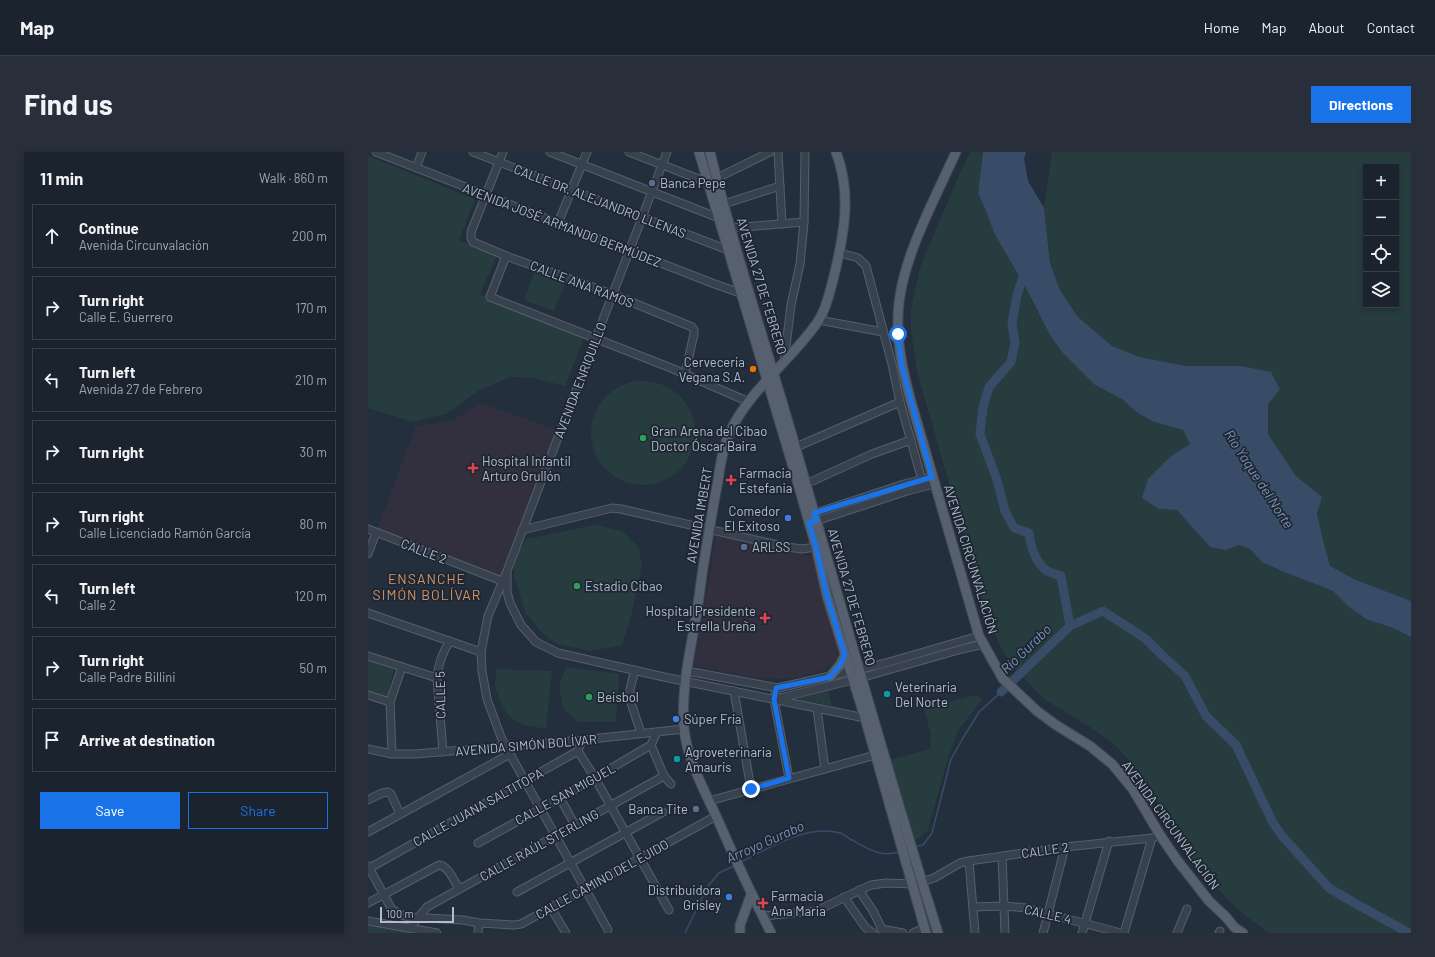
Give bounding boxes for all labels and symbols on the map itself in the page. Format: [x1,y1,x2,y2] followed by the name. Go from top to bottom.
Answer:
[512,161,688,241] street label: CALLE DR. ALEJANDRO LLENAS
[660,175,726,191] place label: Banca Pepe
[647,178,657,188] marker: Banca Pepe
[460,180,664,270] street label: AVENIDA JOSÉ ARMANDO BERMÚDEZ
[734,216,790,356] street label: AVENIDA 27 DE FEBRERO
[528,257,636,311] street label: CALLE ANA RAMOS
[550,320,610,440] street label: AVENIDA ENRIQUILLO
[889,325,907,343] route start
[679,354,745,385] place label: Cerveceria Vegana S.A.
[748,364,758,374] marker: Cerveceria Vegana S.A.
[651,423,767,454] place label: Gran Arena del Cibao Doctor Óscar Baira
[1221,426,1298,531] water label: Río Yaque del Norte
[638,433,648,443] marker: Gran Arena del Cibao Doctor Óscar Baira
[482,453,571,484] place label: Hospital Infantil Arturo Grullón
[467,462,479,474] marker: Hospital Infantil Arturo Grullón
[739,465,792,496] place label: Farmacia Estefania
[683,466,715,564] street label: AVENIDA IMBERT
[726,475,736,485] marker: Farmacia Estefania
[941,482,1001,636] street label: AVENIDA CIRCUNVALACIÓN
[724,503,780,534] place label: Comedor El Exitoso
[783,513,793,523] marker: Comedor El Exitoso
[825,526,879,668] street label: AVENIDA 27 DE FEBRERO
[399,535,449,567] street label: CALLE 2
[752,539,790,555] place label: ARLSS
[739,542,749,552] marker: ARLSS
[373,570,481,603] district label: ENSANCHE SIMÓN BOLÍVAR
[585,578,663,594] place label: Estadio Cibao
[572,581,582,591] marker: Estadio Cibao
[645,603,756,634] place label: Hospital Presidente Estrella Ureña
[759,612,771,624] marker: Hospital Presidente Estrella Ureña
[997,620,1055,677] water label: Río Gurabo
[432,671,448,719] street label: CALLE 5
[895,679,957,710] place label: Veterinaria Del Norte
[597,689,639,705] place label: Beisbol
[882,689,892,699] marker: Veterinaria Del Norte
[584,692,594,702] marker: Beisbol
[684,711,741,727] place label: Súper Fría
[671,714,681,724] marker: Súper Fría
[455,731,597,759] street label: AVENIDA SIMÓN BOLÍVAR
[685,744,772,775] place label: Agroveterinaria Amauris
[672,754,682,764] marker: Agroveterinaria Amauris
[1119,757,1223,893] street label: AVENIDA CIRCUNVALACIÓN
[512,760,618,828] street label: CALLE SAN MIGUEL
[410,764,546,850] street label: CALLE JUANA SALTITOPA
[742,780,760,798] route end
[628,801,688,817] place label: Banca Tite
[691,804,701,814] marker: Banca Tite
[477,806,601,884] street label: CALLE RAÚL STERLING
[723,817,807,866] water label: Arroyo Gurabo
[533,836,671,922] street label: CALLE CAMINO DEL EJIDO
[1020,839,1070,861] street label: CALLE 2
[648,882,721,913] place label: Distribuidora Grisley
[771,888,826,919] place label: Farmacia Ana Maria
[724,892,734,902] marker: Distribuidora Grisley
[758,898,768,908] marker: Farmacia Ana Maria
[1023,901,1073,927] street label: CALLE 4
[380,905,454,924] scale bar

